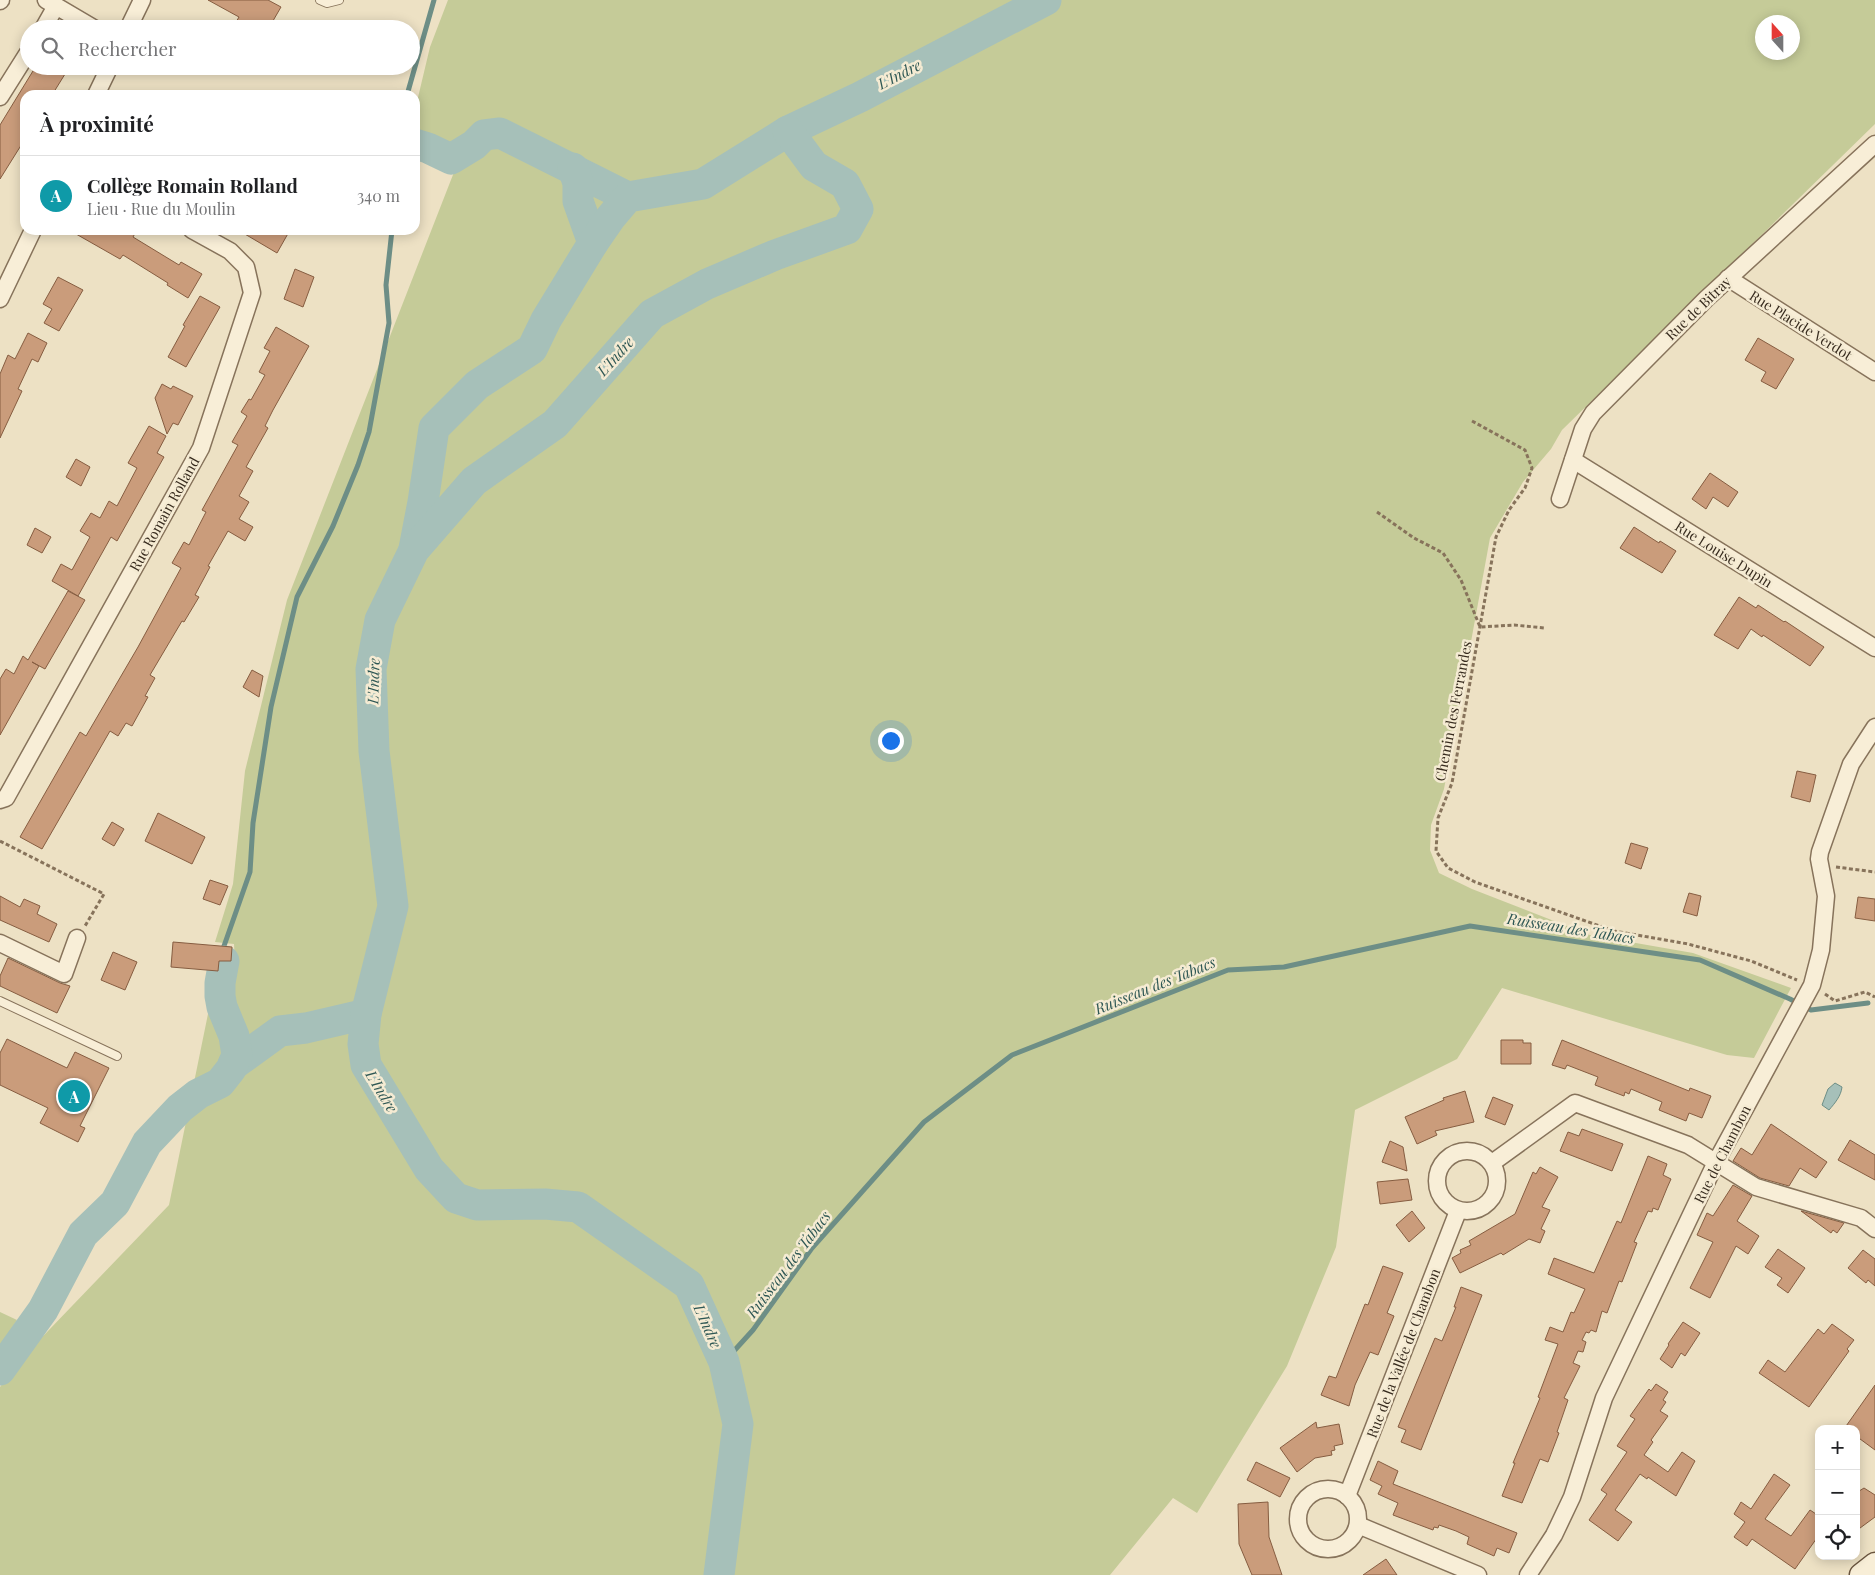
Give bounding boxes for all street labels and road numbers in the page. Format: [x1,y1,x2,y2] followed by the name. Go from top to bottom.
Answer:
[1661,272,1735,344] street label: Rue de Bitray
[1746,286,1857,365] street label: Rue Placide Verdot
[125,453,203,575] street label: Rue Romain Rolland
[1672,516,1777,592] street label: Rue Louise Dupin
[1430,639,1476,783] street label: Chemin des Ferrandes
[1689,1101,1755,1206] street label: Rue de Chambon
[1362,1265,1444,1441] street label: Rue de la Vallée de Chambon

